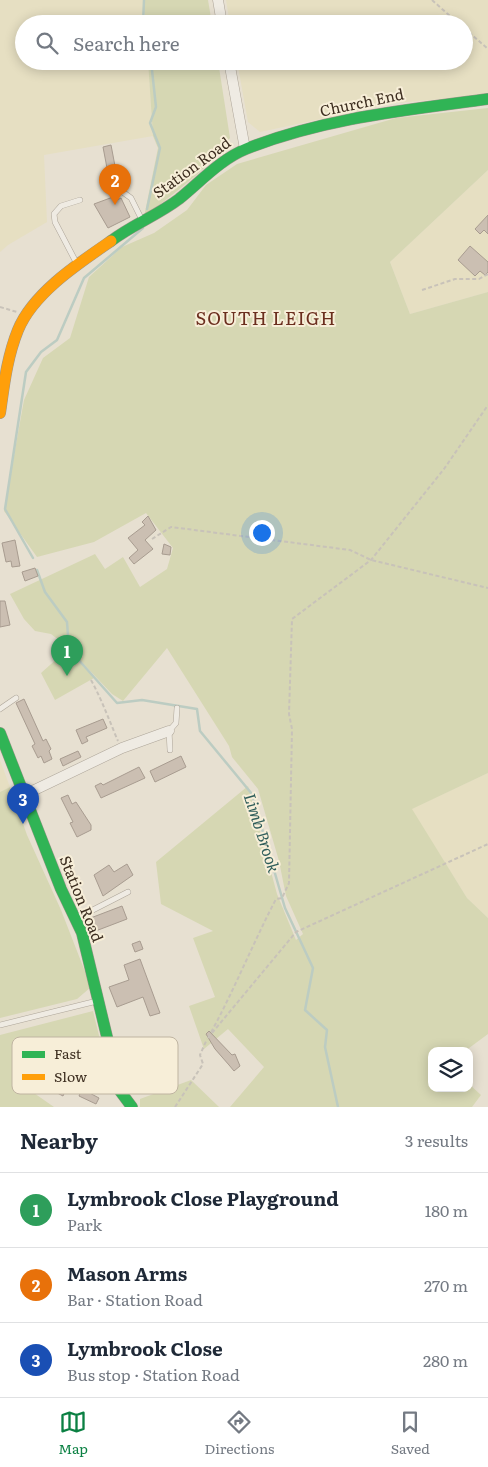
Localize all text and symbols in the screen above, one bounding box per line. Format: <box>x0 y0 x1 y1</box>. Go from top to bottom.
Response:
search box <box>15 15 473 70</box>
icon: search <box>33 29 61 57</box>
text: Search here <box>73 29 180 57</box>
street label: Church End <box>318 81 406 122</box>
street label: Station Road <box>147 131 235 203</box>
pin: 2 <box>99 164 131 205</box>
district label: SOUTH LEIGH <box>196 304 336 331</box>
your location <box>249 520 275 546</box>
pin: 1 <box>51 635 83 676</box>
pin: 3 <box>7 783 39 824</box>
water label: Limb Brook <box>239 790 287 876</box>
street label: Station Road <box>55 852 110 945</box>
legend <box>12 1037 178 1094</box>
text: Fast <box>54 1043 82 1063</box>
map controls <box>428 1047 473 1092</box>
button: layers <box>428 1047 473 1092</box>
text: Slow <box>54 1066 87 1086</box>
text: Nearby <box>20 1124 98 1155</box>
text: 3 results <box>405 1128 468 1152</box>
text: Lymbrook Close Playground <box>67 1184 339 1212</box>
text: 1 <box>33 1198 39 1222</box>
text: 180 m <box>425 1198 468 1222</box>
text: Park <box>67 1212 102 1236</box>
text: Mason Arms <box>67 1259 187 1287</box>
text: 2 <box>32 1273 40 1297</box>
text: 270 m <box>424 1273 468 1297</box>
text: Bar · Station Road <box>67 1287 203 1311</box>
text: Lymbrook Close <box>67 1334 223 1362</box>
text: 3 <box>32 1348 40 1372</box>
text: 280 m <box>423 1348 468 1372</box>
text: Bus stop · Station Road <box>67 1362 240 1386</box>
tab: Map <box>58 1408 88 1458</box>
tab: Directions <box>204 1408 274 1458</box>
tab: Saved <box>391 1408 430 1458</box>

